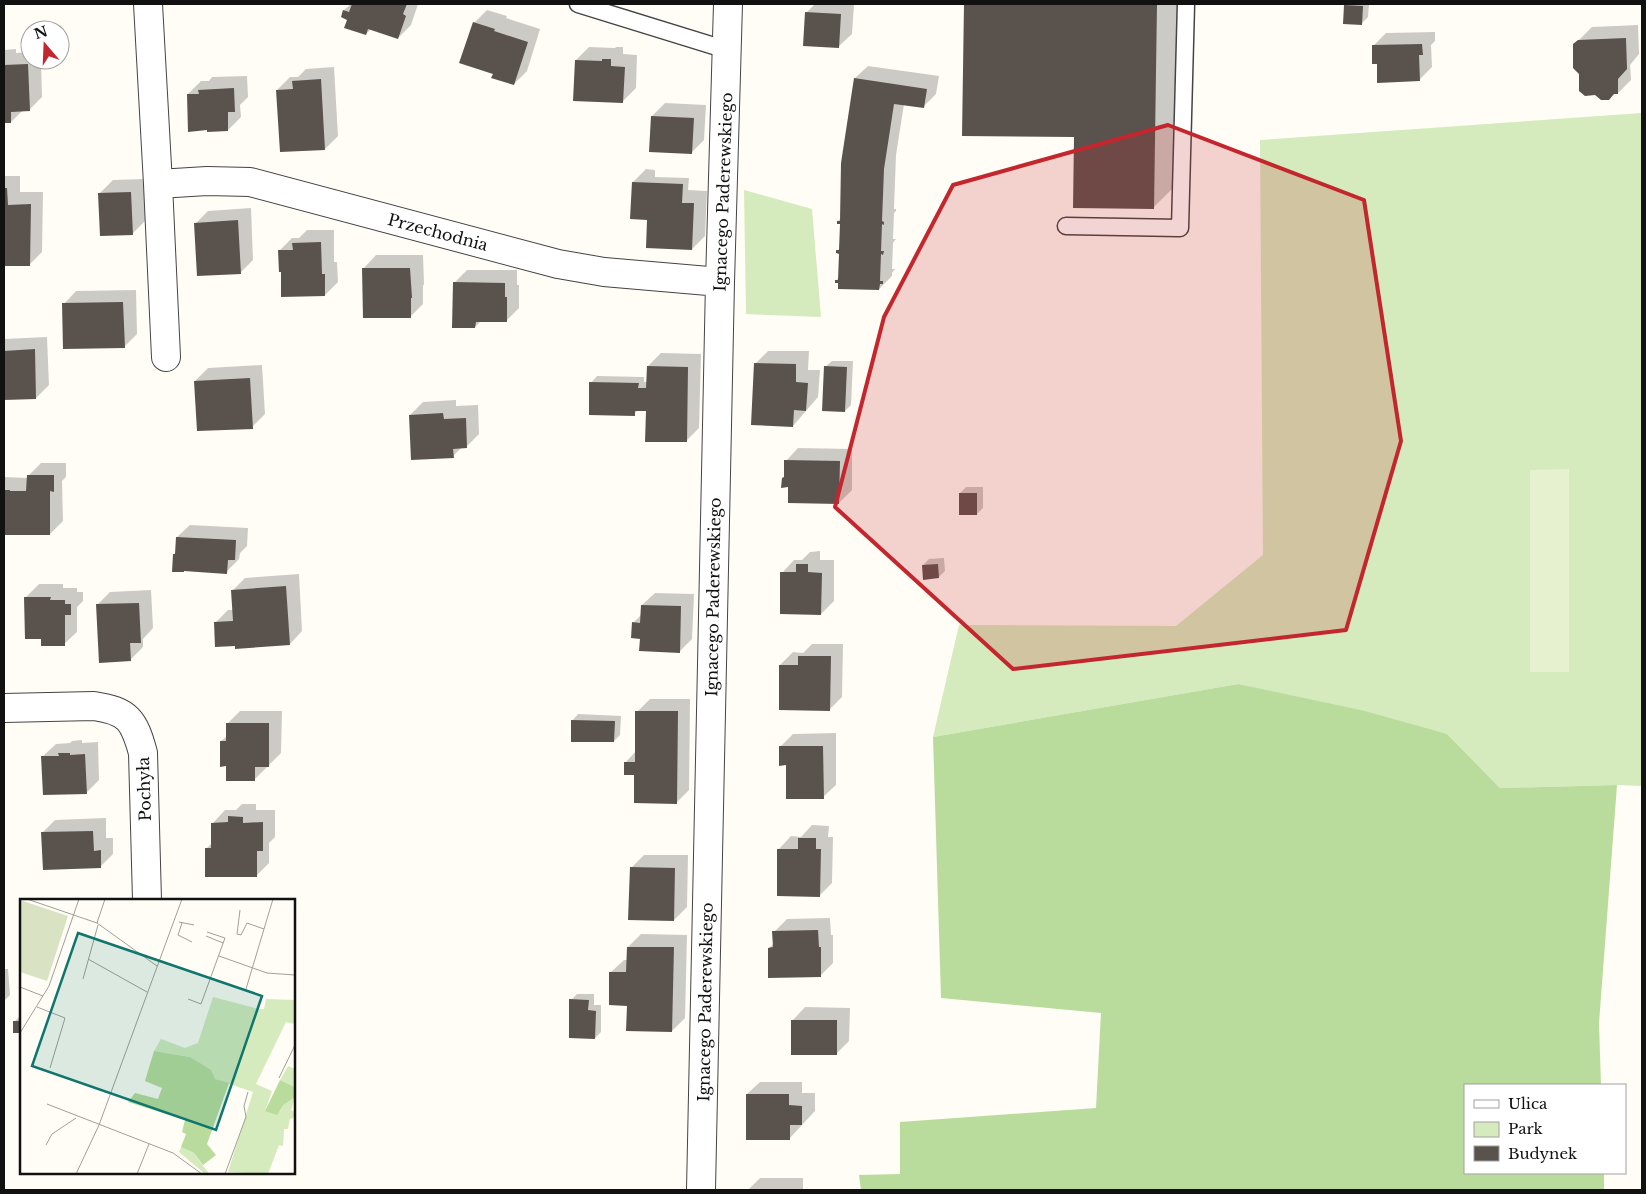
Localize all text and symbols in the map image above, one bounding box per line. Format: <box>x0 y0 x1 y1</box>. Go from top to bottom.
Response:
north arrow <box>20 20 70 70</box>
text: N <box>32 22 50 43</box>
street label: Ignacego Paderewskiego <box>710 92 736 292</box>
street label: Przechodnia <box>386 209 490 255</box>
street label: Ignacego Paderewskiego <box>701 497 725 697</box>
street label: Pochyła <box>133 756 155 822</box>
inset map <box>20 899 295 1174</box>
street label: Ignacego Paderewskiego <box>693 902 717 1102</box>
legend <box>1464 1084 1626 1174</box>
text: Ulica <box>1508 1094 1548 1113</box>
text: Park <box>1508 1119 1544 1138</box>
text: Budynek <box>1508 1144 1578 1163</box>

